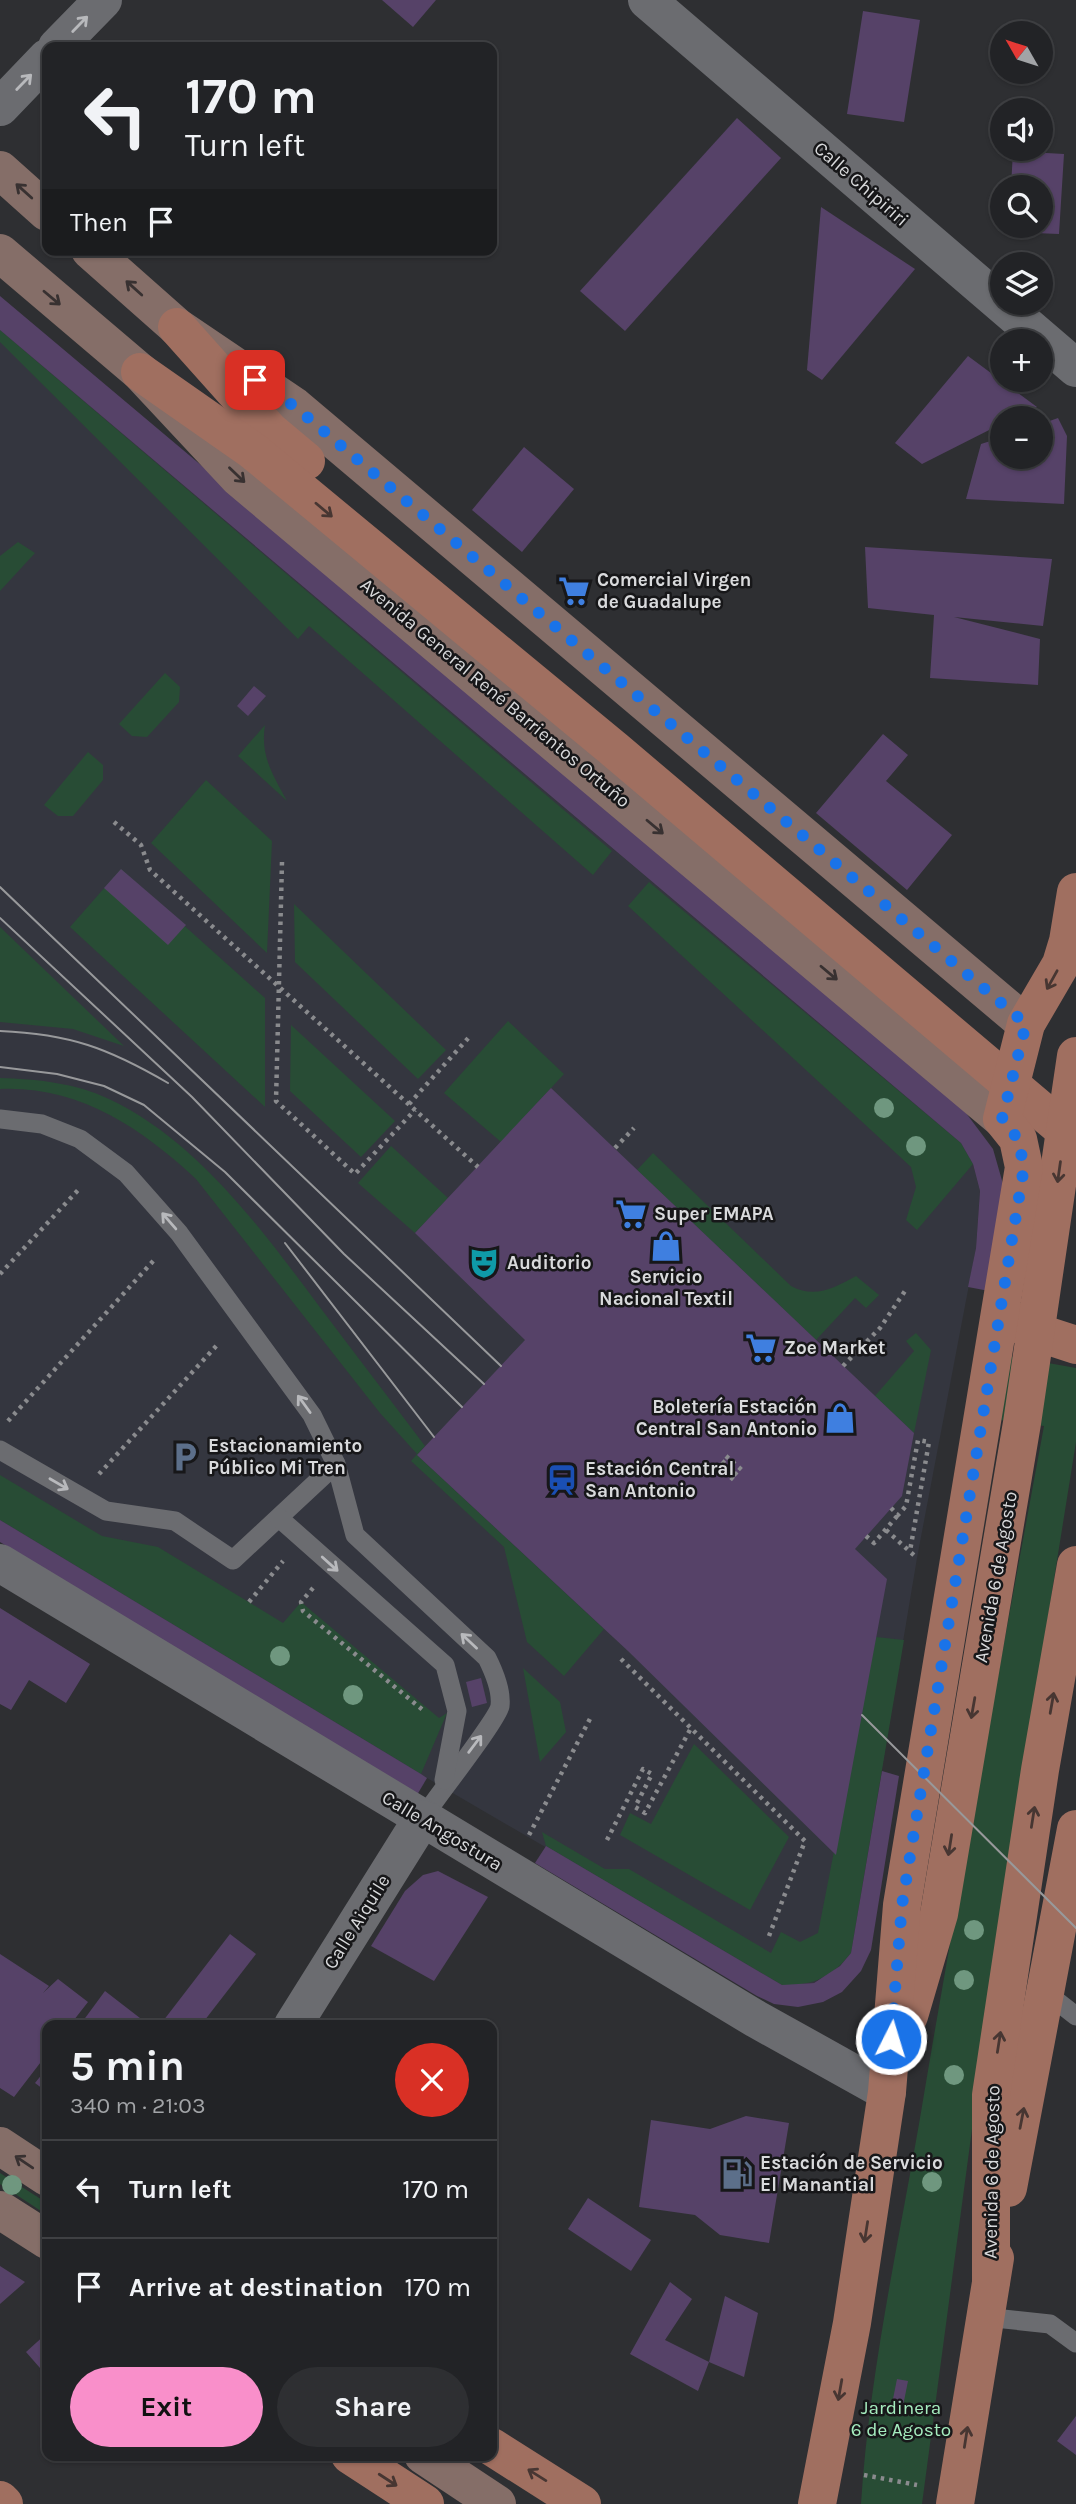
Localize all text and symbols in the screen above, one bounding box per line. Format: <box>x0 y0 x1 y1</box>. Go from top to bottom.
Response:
one-way arrow <box>72 15 89 32</box>
north arrow <box>990 21 1054 84</box>
map controls <box>990 21 1053 469</box>
text: 170 m <box>185 68 317 125</box>
icon: left <box>70 70 161 161</box>
one-way arrow <box>15 74 32 91</box>
button: sound <box>990 98 1053 161</box>
text: Turn left <box>185 127 305 164</box>
street label: Calle Chipiriri <box>809 137 913 231</box>
button: search <box>990 175 1053 238</box>
one-way arrow <box>15 183 33 199</box>
icon: arrive <box>142 203 180 241</box>
text: Then <box>70 207 128 238</box>
button: layers <box>990 252 1053 315</box>
one-way arrow <box>125 281 143 297</box>
one-way arrow <box>43 290 61 306</box>
button: + <box>990 329 1053 392</box>
pin <box>225 350 285 410</box>
icon: arrive <box>236 361 274 399</box>
button: − <box>990 406 1053 469</box>
one-way arrow <box>229 467 246 484</box>
one-way arrow <box>315 502 333 517</box>
place label: Comercial Virgen de Guadalupe <box>597 569 751 613</box>
street label: Avenida General René Barrientos Ortuño <box>356 574 634 812</box>
supermarket icon: Comercial Virgen de Guadalupe <box>557 574 591 608</box>
one-way arrow <box>645 819 663 835</box>
one-way arrow <box>820 965 838 981</box>
one-way arrow <box>1045 970 1059 990</box>
one-way arrow <box>1052 1160 1065 1183</box>
supermarket icon: Super EMAPA <box>614 1197 648 1231</box>
place label: Super EMAPA <box>654 1203 774 1225</box>
one-way arrow <box>161 1212 177 1230</box>
shop icon: Servicio Nacional Textil <box>649 1229 683 1263</box>
theatre icon: Auditorio <box>467 1246 501 1280</box>
place label: Auditorio <box>507 1252 591 1274</box>
place label: Servicio Nacional Textil <box>599 1266 733 1310</box>
supermarket icon: Zoe Market <box>744 1331 778 1365</box>
place label: Zoe Market <box>784 1337 886 1359</box>
one-way arrow <box>297 1395 311 1414</box>
place label: Boletería Estación Central San Antonio <box>636 1396 817 1440</box>
shop icon: Boletería Estación Central San Antonio <box>823 1401 857 1435</box>
place label: Estacionamiento Público Mi Tren <box>208 1435 362 1479</box>
parking icon: Estacionamiento Público Mi Tren <box>168 1440 202 1474</box>
place label: Estación Central San Antonio <box>585 1458 734 1502</box>
station icon: Estación Central San Antonio <box>545 1463 579 1497</box>
one-way arrow <box>48 1478 69 1491</box>
street label: Avenida 6 de Agosto <box>970 1490 1022 1664</box>
one-way arrow <box>321 1556 339 1572</box>
one-way arrow <box>461 1633 478 1650</box>
one-way arrow <box>1046 1692 1059 1715</box>
one-way arrow <box>966 1696 980 1718</box>
one-way arrow <box>467 1735 482 1754</box>
street label: Calle Angostura <box>378 1786 506 1876</box>
one-way arrow <box>1027 1806 1040 1829</box>
one-way arrow <box>943 1833 956 1856</box>
street label: Calle Aiquile <box>319 1871 395 1973</box>
position arrow <box>854 2002 928 2076</box>
one-way arrow <box>993 2031 1006 2054</box>
text: 5 min <box>70 2041 185 2091</box>
button: close <box>395 2043 469 2117</box>
street label: Avenida 6 de Agosto <box>979 2085 1005 2259</box>
text: 340 m · 21:03 <box>70 2092 206 2119</box>
one-way arrow <box>1015 2107 1029 2130</box>
place label: Estación de Servicio El Manantial <box>760 2152 943 2196</box>
one-way arrow <box>14 2154 34 2168</box>
fuel station icon: Estación de Servicio El Manantial <box>720 2157 754 2191</box>
icon: left <box>70 2170 108 2208</box>
text: Turn left <box>129 2174 231 2205</box>
text: 170 m <box>402 2174 469 2205</box>
one-way arrow <box>859 2220 872 2243</box>
icon: arrive <box>70 2268 108 2306</box>
text: Arrive at destination <box>129 2272 383 2303</box>
text: 170 m <box>404 2272 471 2303</box>
button: Exit <box>70 2367 263 2447</box>
button: Share <box>277 2367 469 2447</box>
one-way arrow <box>833 2378 846 2401</box>
park label: Jardinera 6 de Agosto <box>851 2397 951 2441</box>
one-way arrow <box>960 2426 973 2449</box>
one-way arrow <box>528 2468 547 2483</box>
one-way arrow <box>377 2473 397 2487</box>

